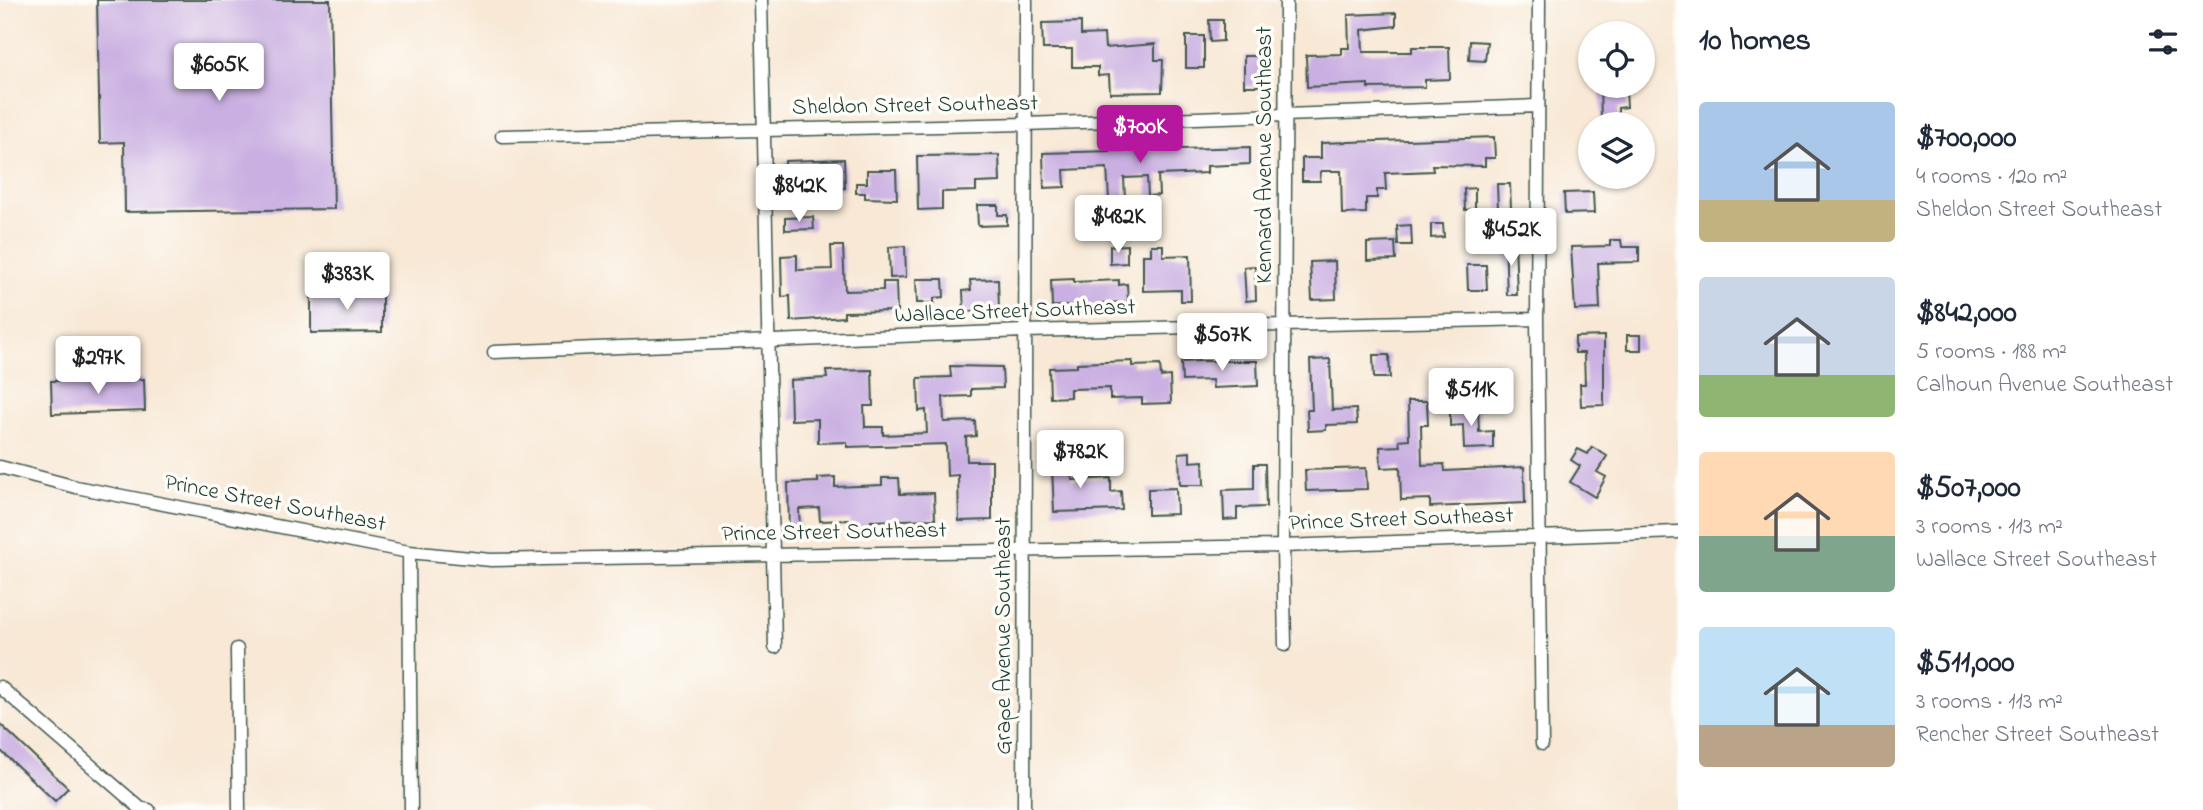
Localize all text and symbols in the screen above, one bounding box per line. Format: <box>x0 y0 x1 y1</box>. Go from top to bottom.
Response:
text: 10 homes <box>1699 20 1811 64</box>
map controls <box>1578 21 1655 189</box>
button: locate <box>1578 21 1655 98</box>
icon: filters <box>2144 23 2182 61</box>
street label: Kennard Avenue Southeast <box>1249 26 1282 284</box>
pin: $605K <box>170 43 268 103</box>
text: $605K <box>190 49 248 82</box>
street label: Sheldon Street Southeast <box>792 87 1039 125</box>
pin: $700K <box>1091 106 1189 165</box>
text: $700K <box>1113 111 1167 144</box>
button: layers <box>1578 112 1655 189</box>
text: $700,000 <box>1916 117 2016 161</box>
icon: home <box>1755 130 1839 214</box>
text: 4 rooms · 120 m² <box>1916 161 2067 194</box>
pin: $842K <box>750 164 848 224</box>
text: $842K <box>772 170 826 203</box>
text: Sheldon Street Southeast <box>1916 194 2162 227</box>
pin: $482K <box>1069 196 1167 255</box>
text: $482K <box>1091 201 1145 234</box>
pin: $452K <box>1462 208 1560 268</box>
text: $452K <box>1481 214 1541 247</box>
pin: $383K <box>298 252 396 312</box>
text: $383K <box>321 258 373 291</box>
street label: Wallace Street Southeast <box>894 291 1136 333</box>
text: $842,000 <box>1916 292 2017 336</box>
icon: home <box>1755 305 1839 389</box>
pin: $507K <box>1173 314 1271 373</box>
text: $507K <box>1193 319 1251 352</box>
pin: $297K <box>49 336 147 396</box>
text: 5 rooms · 188 m² <box>1916 336 2067 369</box>
text: $297K <box>72 342 124 375</box>
pin: $511K <box>1422 368 1520 428</box>
text: Calhoun Avenue Southeast <box>1916 369 2173 402</box>
text: $511K <box>1445 374 1497 407</box>
pin: $782K <box>1031 430 1129 490</box>
text: $782K <box>1053 436 1107 469</box>
street label: Prince Street Southeast <box>161 466 389 542</box>
text: $507,000 <box>1916 467 2021 511</box>
icon: home <box>1755 480 1839 564</box>
street label: Prince Street Southeast <box>1288 500 1514 540</box>
text: 3 rooms · 113 m² <box>1916 511 2063 544</box>
street label: Prince Street Southeast <box>721 515 947 551</box>
street label: Grape Avenue Southeast <box>988 517 1021 755</box>
text: Wallace Street Southeast <box>1916 544 2157 577</box>
text: $511,000 <box>1916 642 2014 686</box>
icon: home <box>1755 655 1839 739</box>
text: 3 rooms · 113 m² <box>1916 686 2063 719</box>
text: Rencher Street Southeast <box>1916 719 2159 752</box>

